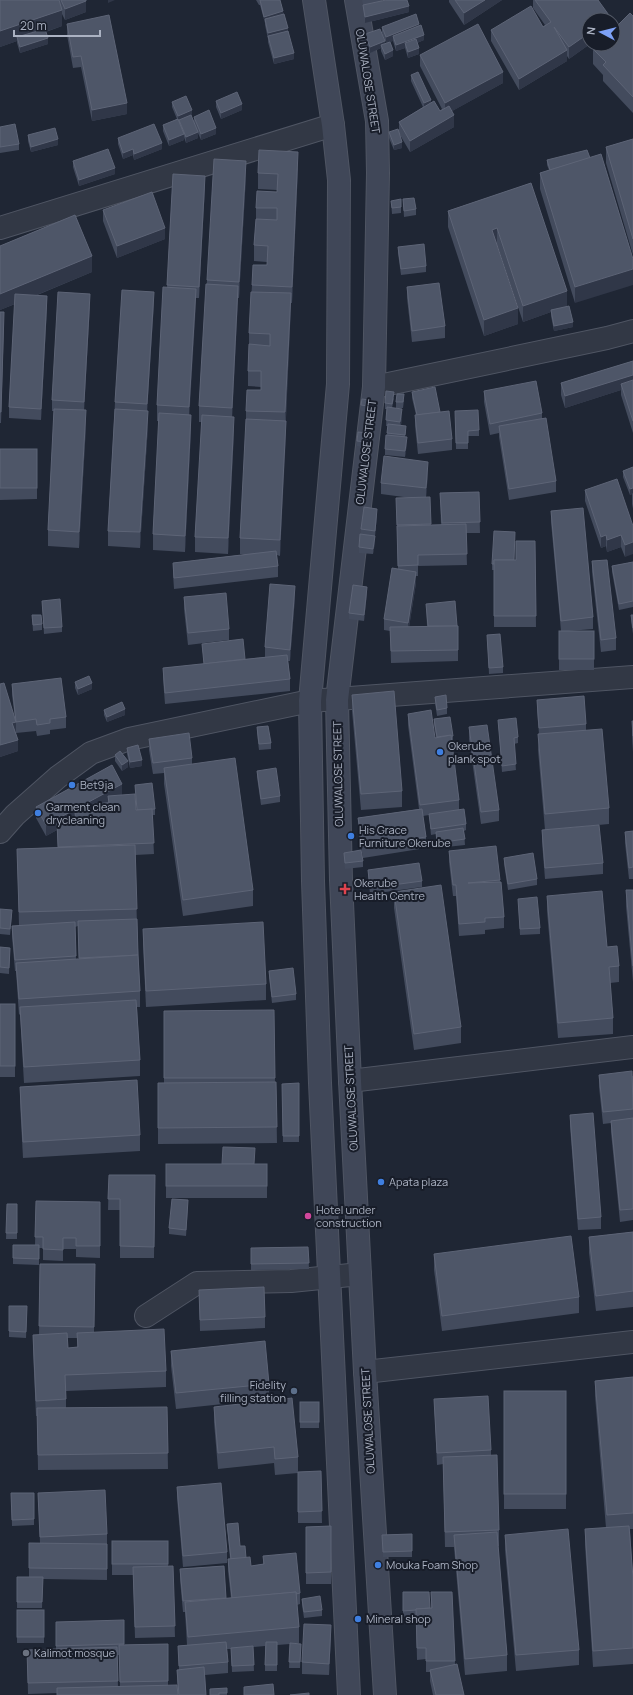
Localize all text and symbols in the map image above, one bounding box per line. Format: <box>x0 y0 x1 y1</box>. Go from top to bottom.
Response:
scale bar <box>14 12 100 38</box>
north arrow <box>581 12 621 52</box>
text: 20 m <box>20 17 47 34</box>
text: N <box>583 26 599 36</box>
street label: OLUWALOSE STREET <box>353 28 384 135</box>
street label: OLUWALOSE STREET <box>352 398 379 505</box>
street label: OLUWALOSE STREET <box>329 721 346 827</box>
place label: Okerube plank spot <box>448 738 501 766</box>
marker: Okerube plank spot <box>435 747 445 757</box>
place label: Bet9ja <box>80 777 113 792</box>
marker: Bet9ja <box>67 780 77 790</box>
place label: Garment clean drycleaning <box>46 799 120 827</box>
marker: Garment clean drycleaning <box>33 808 43 818</box>
place label: His Grace Furniture Okerube <box>359 822 451 850</box>
marker: His Grace Furniture Okerube <box>346 831 356 841</box>
place label: Okerube Health Centre <box>354 875 426 903</box>
marker: Okerube Health Centre <box>339 883 351 895</box>
street label: OLUWALOSE STREET <box>340 1044 361 1151</box>
place label: Apata plaza <box>389 1174 448 1189</box>
marker: Apata plaza <box>376 1177 386 1187</box>
place label: Hotel under construction <box>316 1202 382 1230</box>
marker: Hotel under construction <box>303 1211 313 1221</box>
street label: OLUWALOSE STREET <box>357 1367 378 1474</box>
place label: Fidelity filling station <box>220 1377 286 1405</box>
marker: Fidelity filling station <box>289 1386 299 1396</box>
place label: Mouka Foam Shop <box>386 1557 478 1572</box>
marker: Mouka Foam Shop <box>373 1560 383 1570</box>
place label: Mineral shop <box>366 1611 431 1626</box>
marker: Mineral shop <box>353 1614 363 1624</box>
place label: Kalimot mosque <box>34 1645 116 1660</box>
marker: Kalimot mosque <box>21 1648 31 1658</box>

